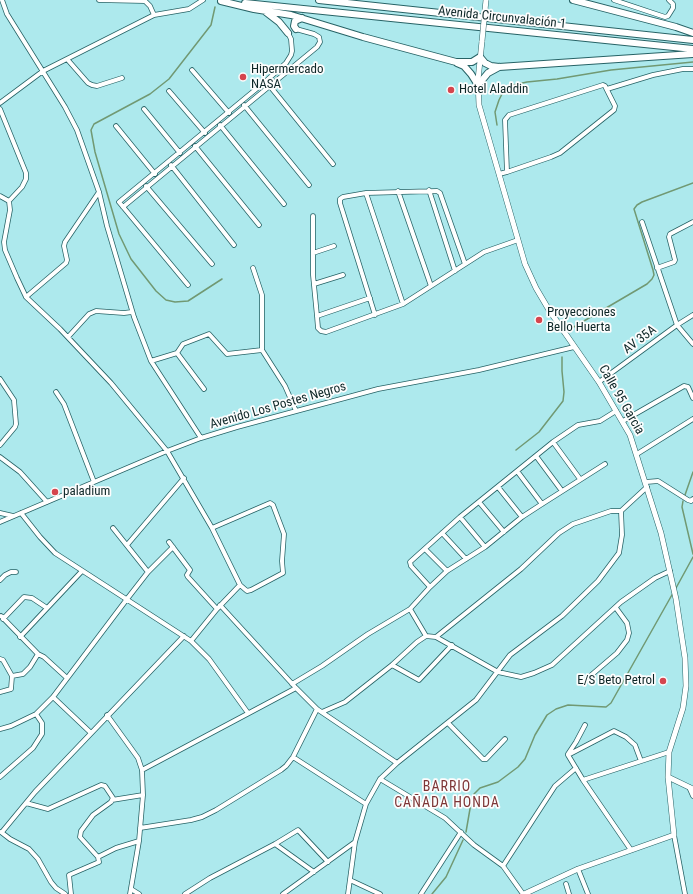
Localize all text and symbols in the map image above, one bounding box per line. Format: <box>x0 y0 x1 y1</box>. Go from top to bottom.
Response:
street label: Avenida Circunvalación 1 <box>437 4 567 32</box>
place label: Hipermercado NASA <box>251 62 323 93</box>
marker: Hipermercado NASA <box>238 72 248 82</box>
place label: Hotel Aladdin <box>459 82 528 98</box>
marker: Hotel Aladdin <box>446 85 456 95</box>
place label: Proyecciones Bello Huerta <box>547 305 616 336</box>
marker: Proyecciones Bello Huerta <box>534 315 544 325</box>
street label: AV 35A <box>620 322 660 358</box>
street label: Calle 95 Garcia <box>595 363 647 437</box>
street label: Avenido Los Postes Negros <box>208 379 348 433</box>
place label: paladium <box>63 484 110 500</box>
marker: paladium <box>50 487 60 497</box>
place label: E/S Beto Petrol <box>577 673 655 689</box>
marker: E/S Beto Petrol <box>658 676 668 686</box>
district label: BARRIO CAÑADA HONDA <box>394 779 500 812</box>

